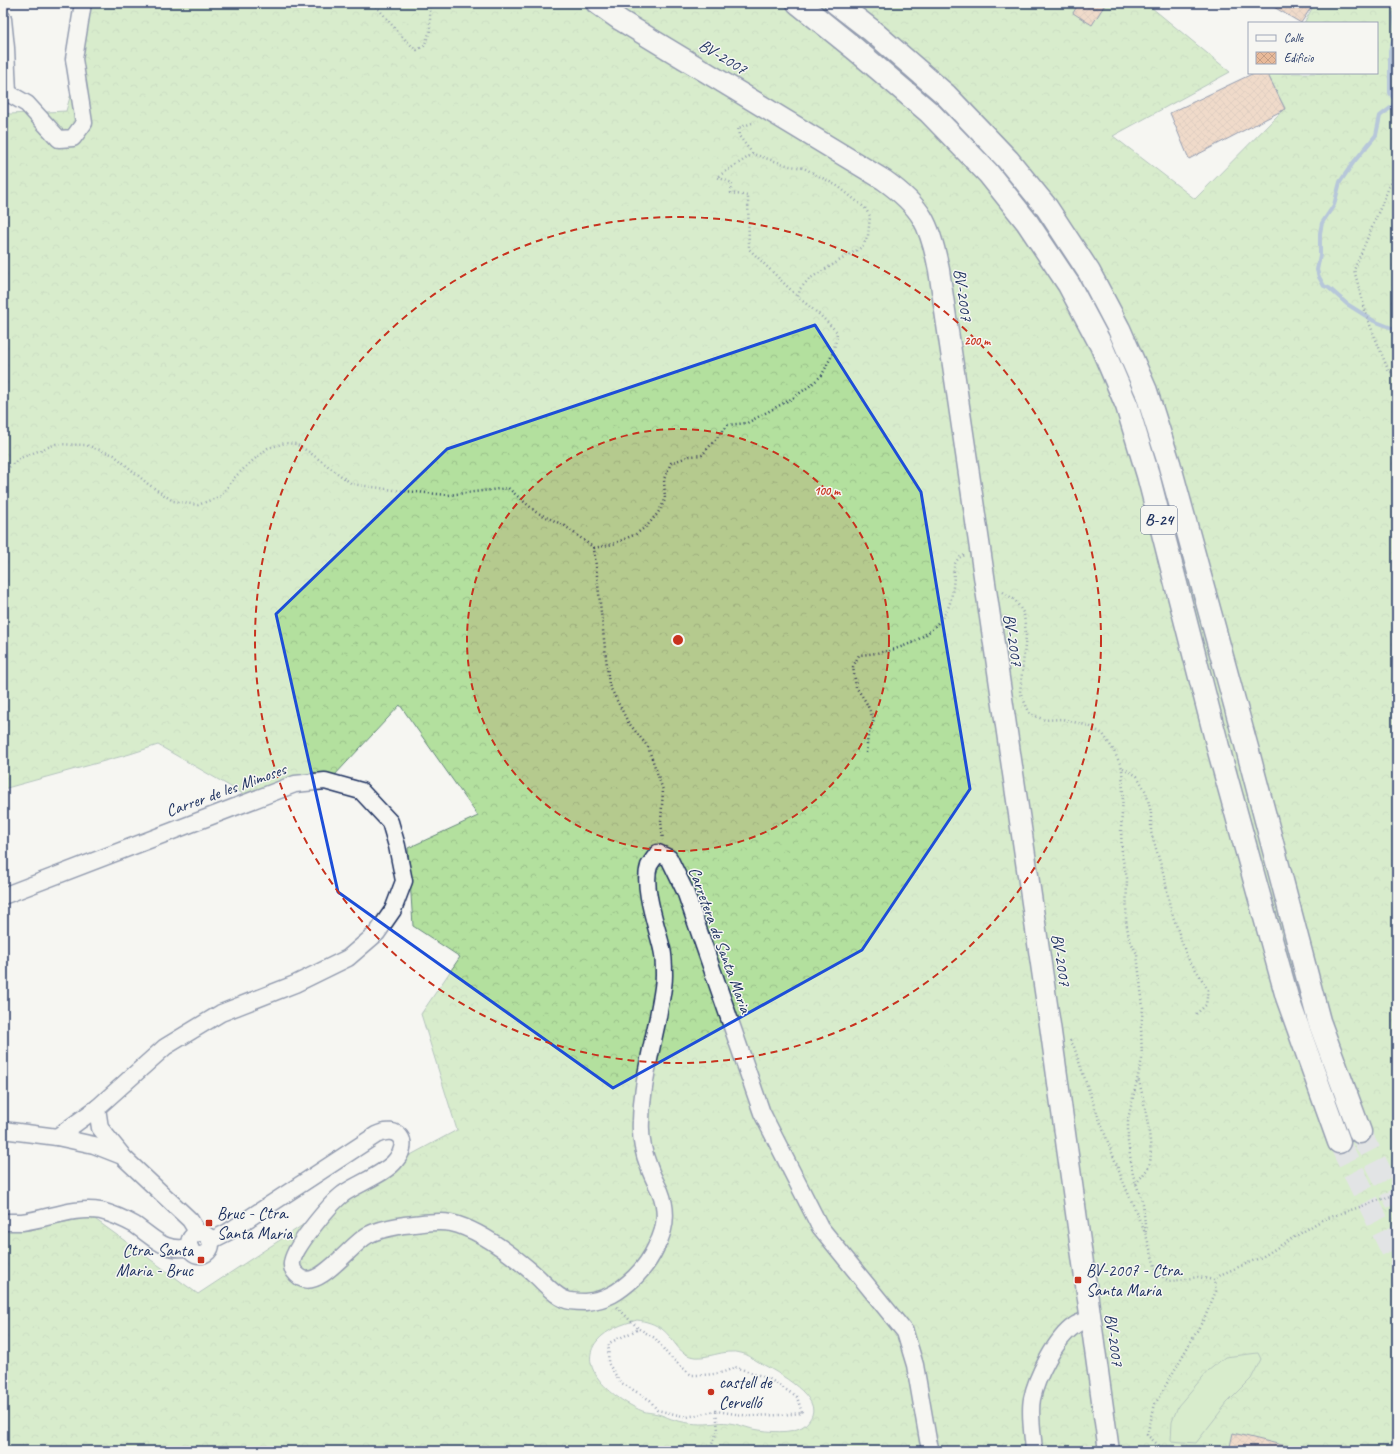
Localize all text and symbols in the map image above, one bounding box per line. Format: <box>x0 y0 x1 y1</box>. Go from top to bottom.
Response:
legend <box>1248 22 1378 74</box>
text: Calle <box>1284 30 1304 46</box>
street label: BV-2007 <box>695 34 752 80</box>
text: Edificio <box>1284 50 1314 66</box>
street label: BV-2007 <box>949 268 977 324</box>
text: 200 m <box>964 333 991 349</box>
text: 100 m <box>814 483 841 499</box>
road number: B-24 <box>1141 506 1177 534</box>
street label: BV-2007 <box>999 612 1028 669</box>
centre of rings <box>671 633 685 647</box>
street label: Carrer de les Mimoses <box>163 758 291 821</box>
street label: Carretera de Santa Maria <box>684 864 757 1017</box>
street label: BV-2007 <box>1047 932 1076 989</box>
place label: Bruc - Ctra. Santa Maria <box>217 1203 293 1244</box>
marker: Bruc - Ctra. Santa Maria <box>204 1218 214 1228</box>
place label: Ctra. Santa Maria - Bruc <box>116 1240 194 1281</box>
marker: Ctra. Santa Maria - Bruc <box>196 1255 206 1265</box>
place label: BV-2007 - Ctra. Santa Maria <box>1086 1260 1184 1301</box>
marker: BV-2007 - Ctra. Santa Maria <box>1073 1275 1083 1285</box>
street label: BV-2007 <box>1100 1313 1128 1369</box>
place label: castell de Cervelló <box>719 1372 773 1413</box>
marker: castell de Cervelló <box>706 1387 716 1397</box>

